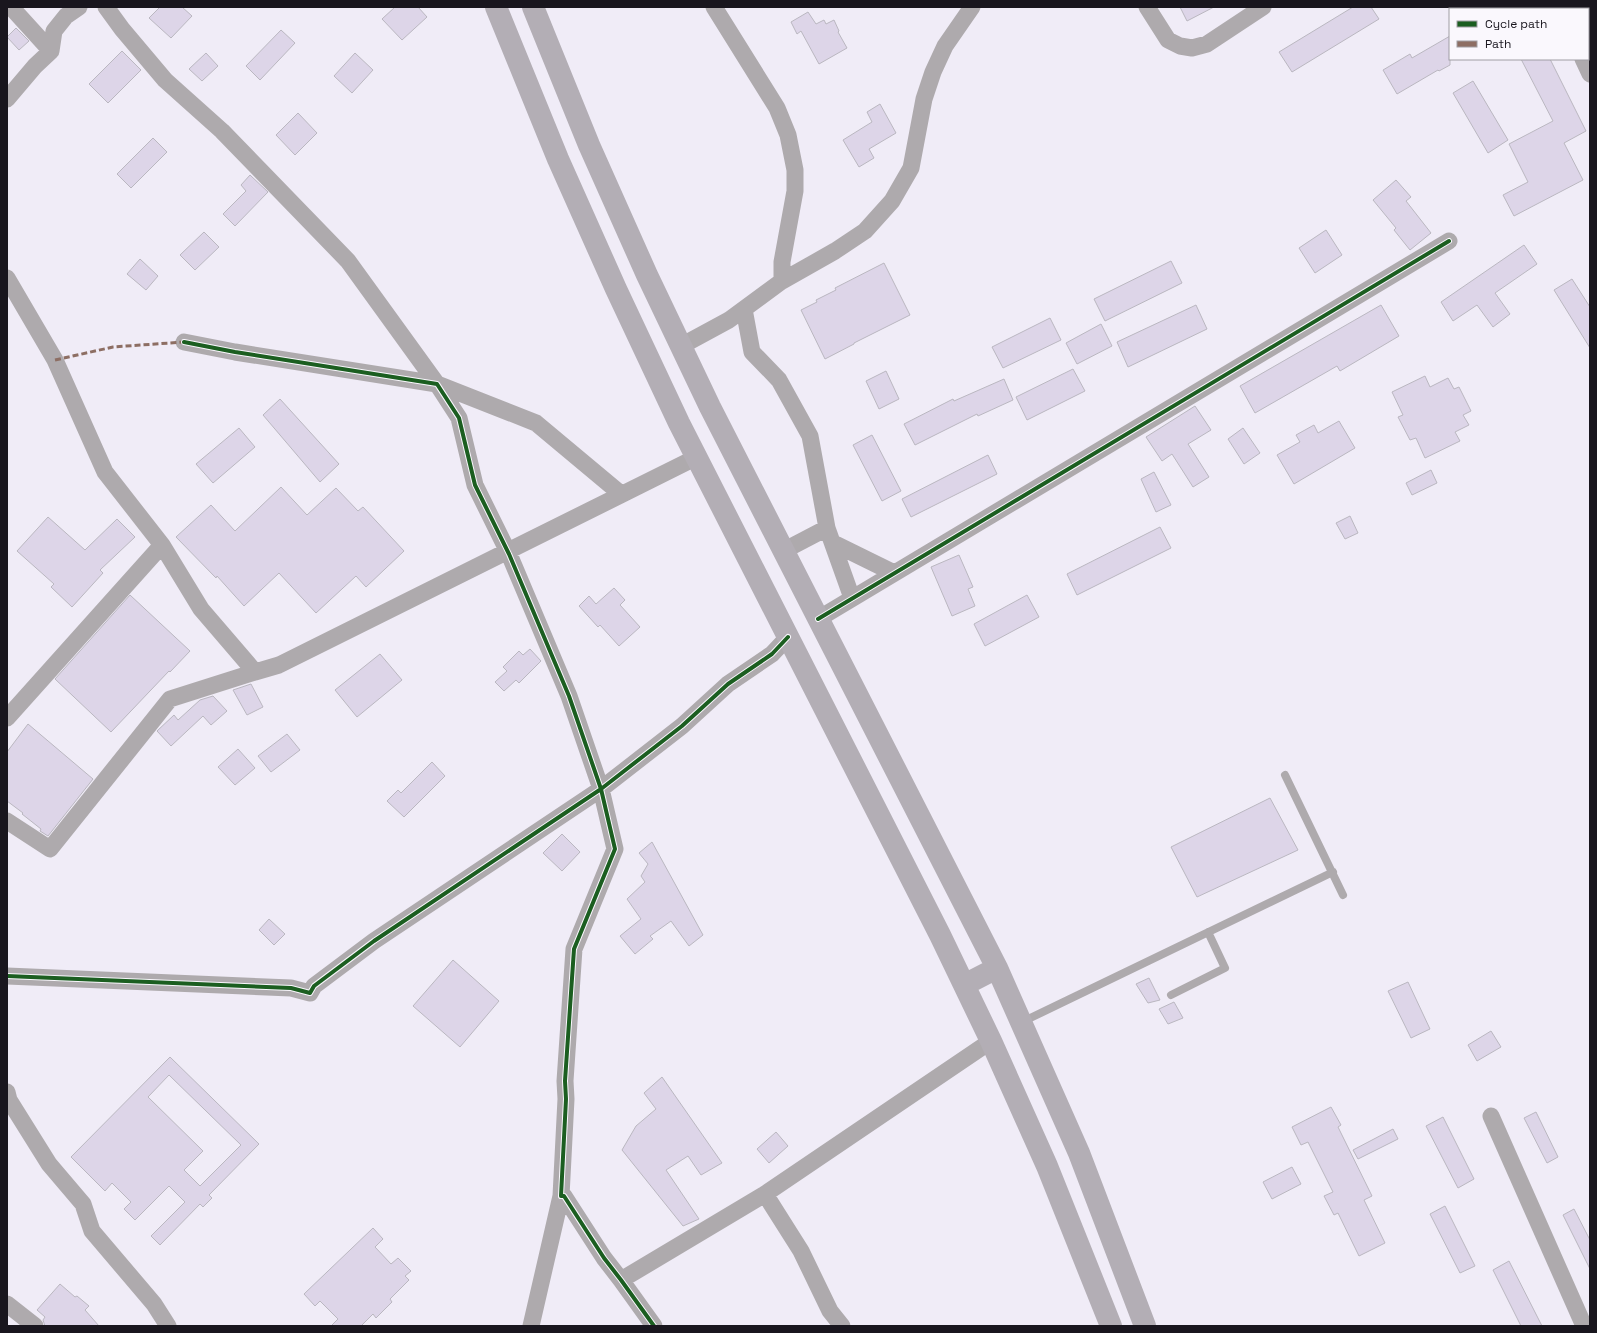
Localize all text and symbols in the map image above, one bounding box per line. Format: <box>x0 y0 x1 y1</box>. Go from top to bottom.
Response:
legend <box>1449 8 1589 60</box>
text: Cycle path <box>1485 16 1547 32</box>
text: Path <box>1485 36 1511 52</box>

